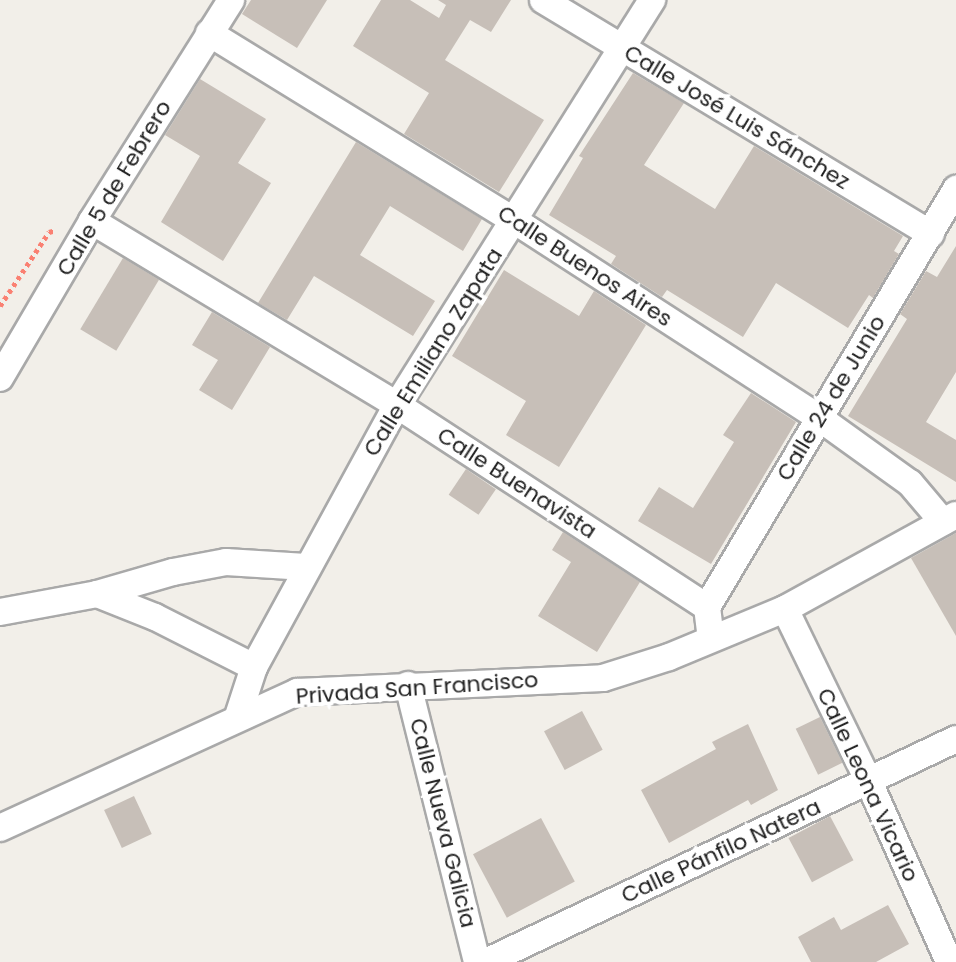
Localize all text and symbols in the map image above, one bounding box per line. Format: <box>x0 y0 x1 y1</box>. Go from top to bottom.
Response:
street label: Calle José Luis Sánchez <box>620 39 854 195</box>
street label: Calle 5 de Febrero <box>51 95 177 281</box>
street label: Calle Buenos Aires <box>493 200 677 332</box>
street label: Calle Emiliano Zapata <box>358 243 508 461</box>
street label: Calle 24 de Junio <box>771 311 891 485</box>
street label: Calle Buenavista <box>432 422 602 544</box>
street label: Privada San Francisco <box>295 666 539 710</box>
street label: Calle Leona Vicario <box>812 684 924 886</box>
street label: Calle Nueva Galicia <box>404 716 482 930</box>
street label: Calle Pánfilo Natera <box>617 793 825 909</box>

